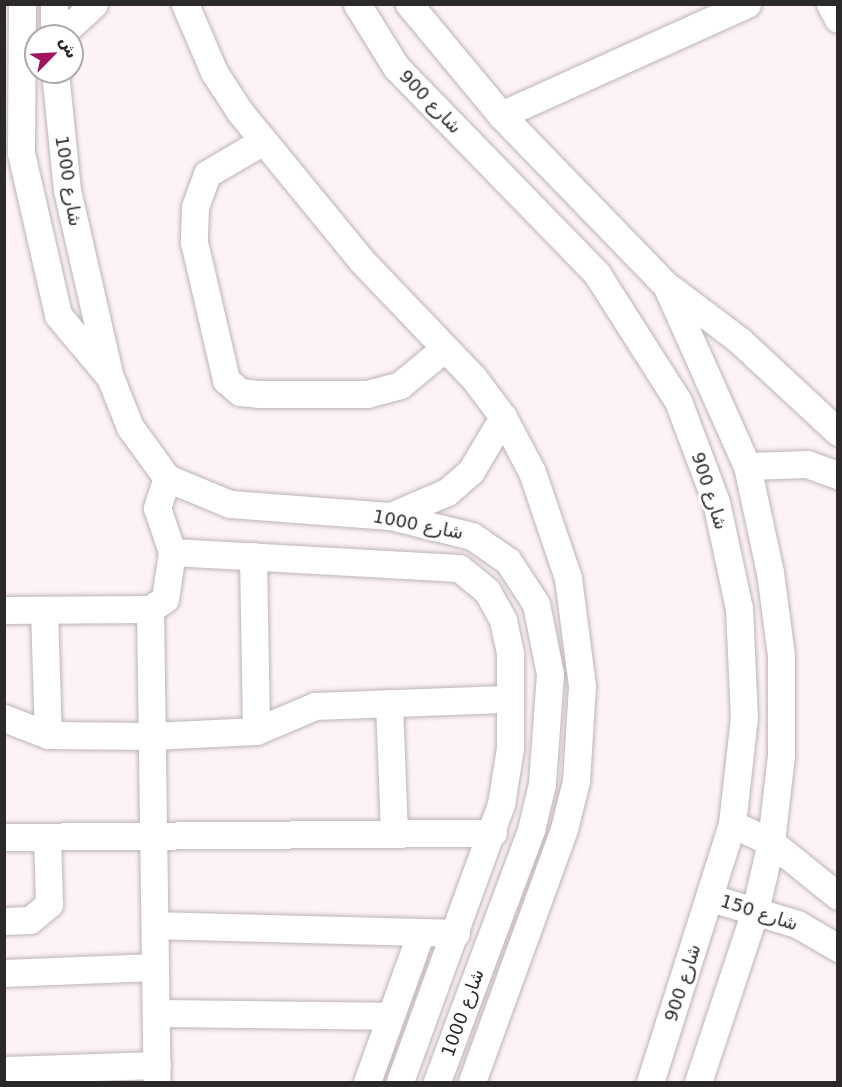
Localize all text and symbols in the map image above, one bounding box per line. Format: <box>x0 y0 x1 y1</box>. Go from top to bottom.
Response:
north arrow <box>24 24 84 84</box>
text: ش <box>56 33 82 61</box>
street label: شارع 900 <box>394 66 466 138</box>
street label: شارع 1000 <box>50 134 86 228</box>
street label: شارع 900 <box>686 450 732 532</box>
street label: شارع 1000 <box>371 506 465 544</box>
street label: شارع 150 <box>718 890 800 936</box>
street label: شارع 900 <box>660 942 706 1024</box>
street label: شارع 1000 <box>437 966 489 1060</box>

